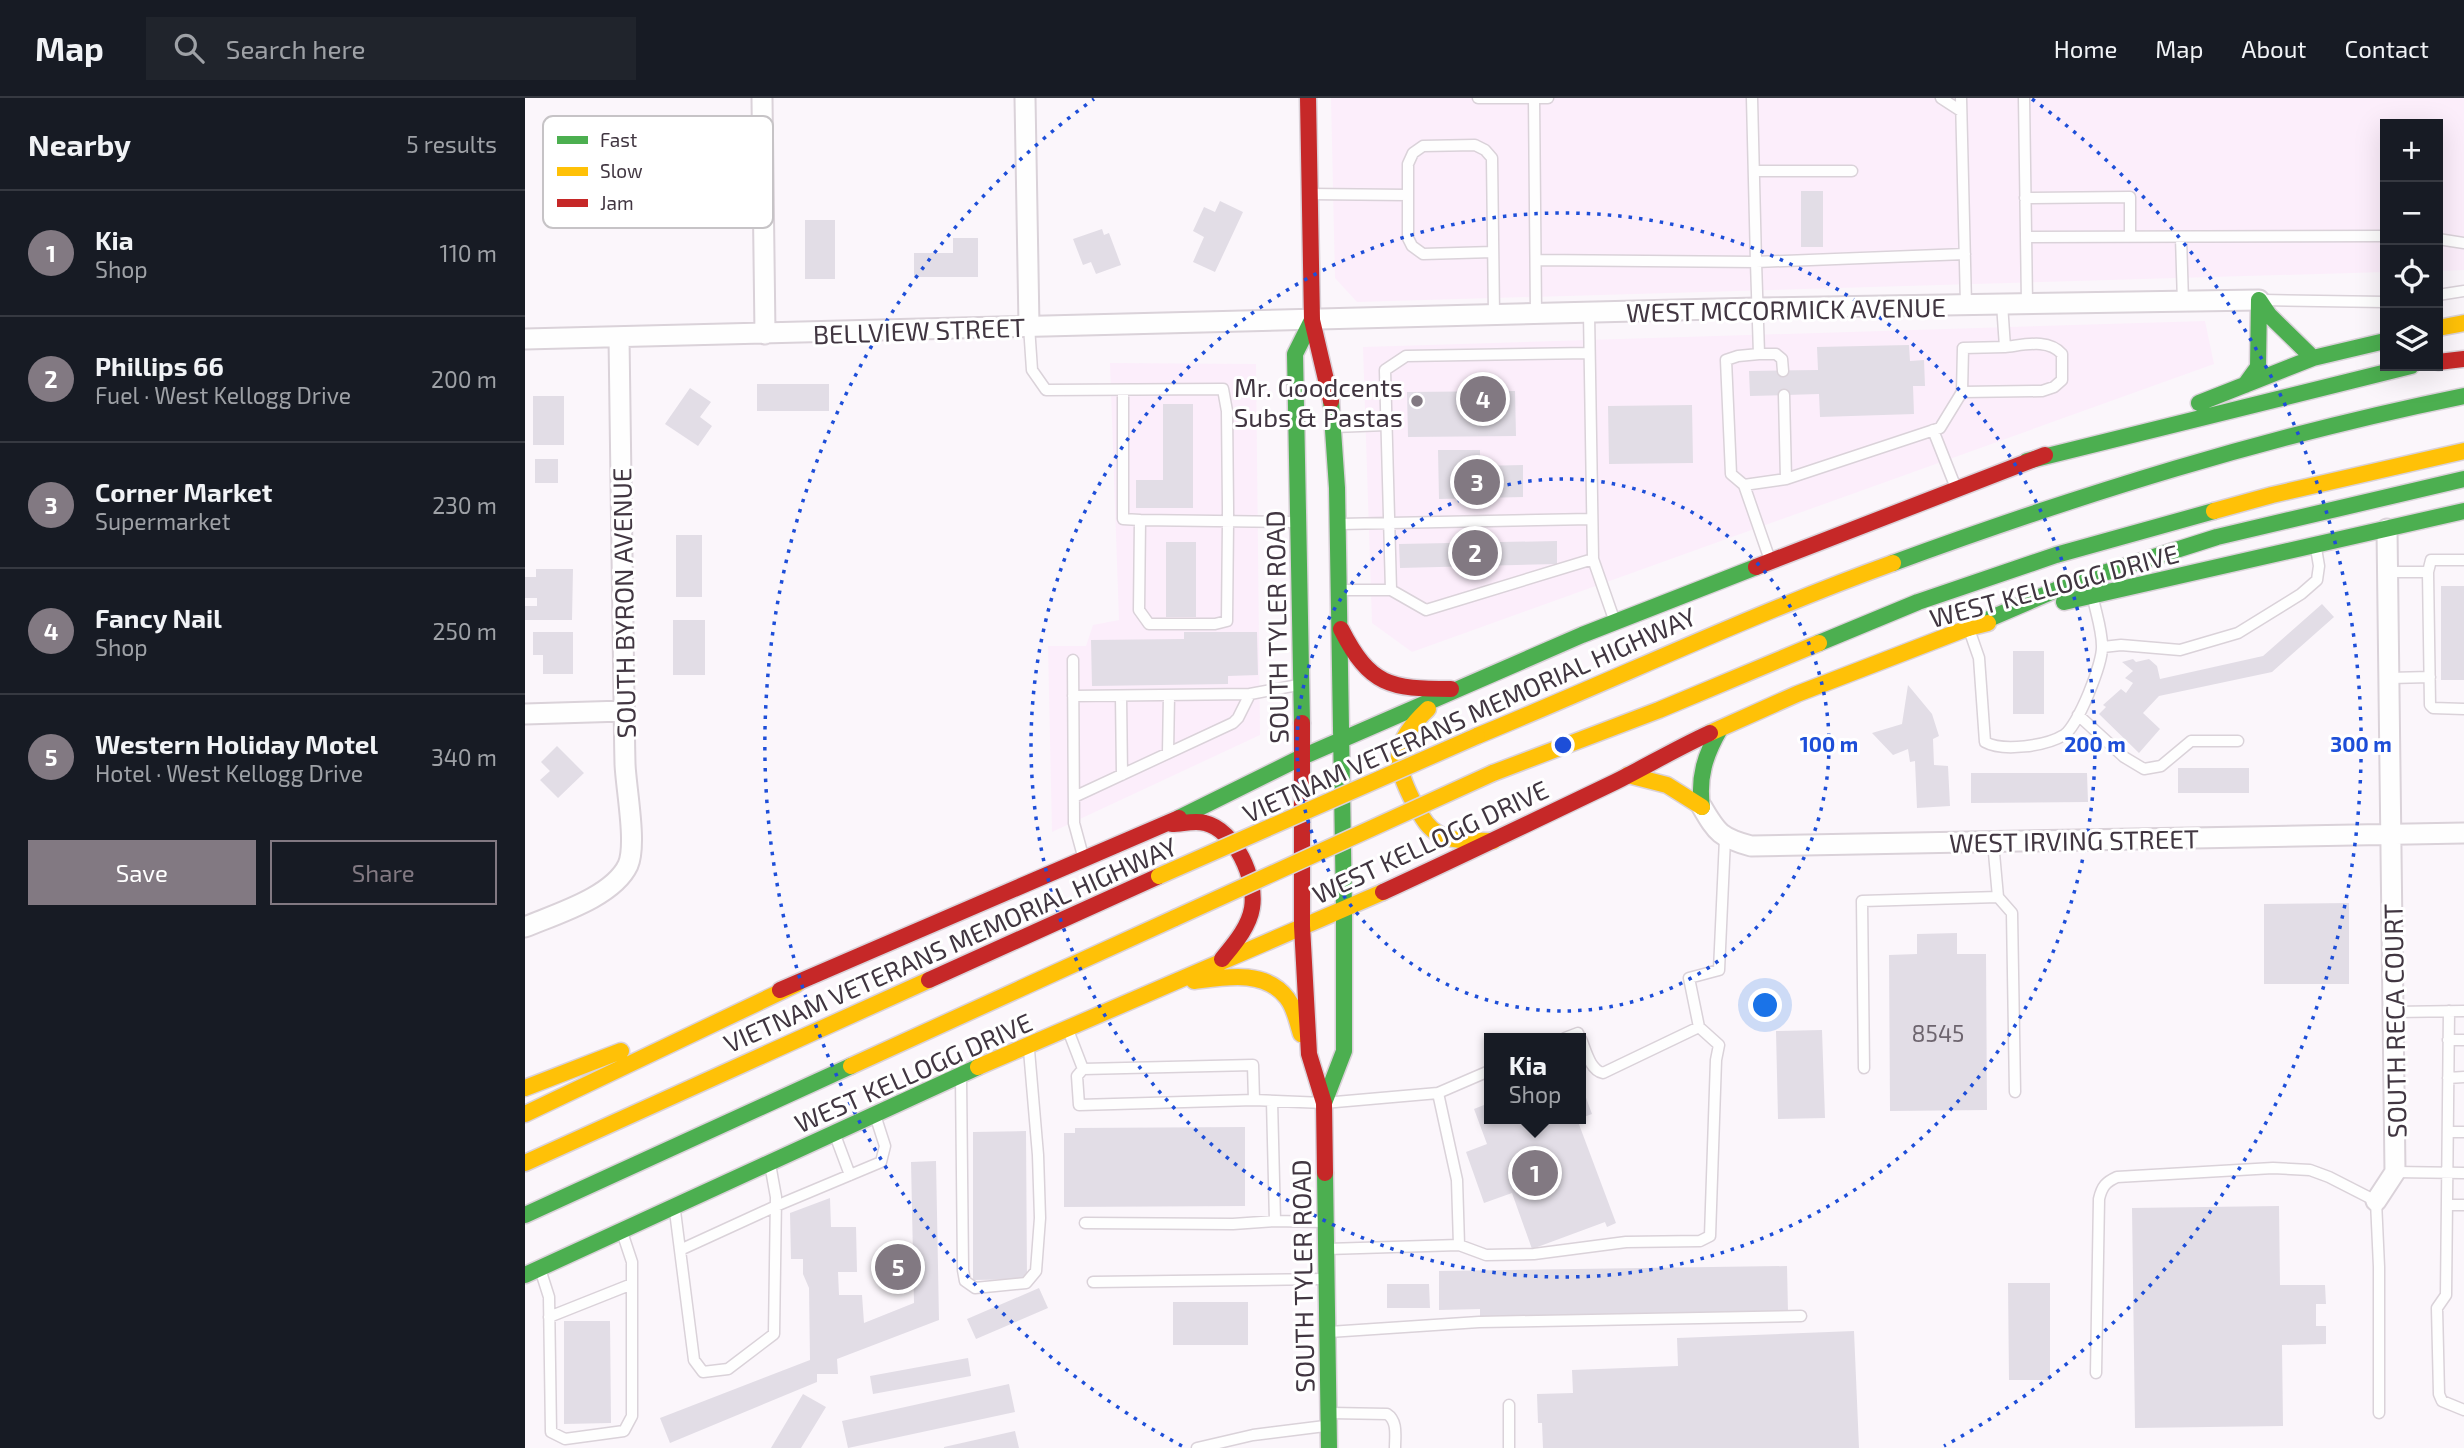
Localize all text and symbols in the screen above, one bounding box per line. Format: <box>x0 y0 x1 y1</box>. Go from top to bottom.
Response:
search box <box>146 17 636 80</box>
text: Map <box>35 28 104 68</box>
icon: search <box>170 29 208 67</box>
text: Search here <box>226 33 365 64</box>
text: Home <box>2054 34 2117 63</box>
text: Map <box>2155 34 2203 63</box>
text: About <box>2241 34 2307 63</box>
text: Contact <box>2345 34 2429 63</box>
legend <box>543 116 773 228</box>
map controls <box>2380 119 2443 371</box>
button: + <box>2380 119 2443 182</box>
text: Nearby <box>28 126 131 162</box>
text: Fast <box>600 128 637 151</box>
text: 5 results <box>406 130 497 158</box>
text: Slow <box>600 159 643 182</box>
button: − <box>2380 182 2443 245</box>
text: Jam <box>600 191 634 214</box>
text: Kia <box>95 224 133 255</box>
text: 1 <box>46 239 56 267</box>
text: 110 m <box>440 239 497 267</box>
button: locate <box>2380 245 2443 308</box>
text: Shop <box>95 255 148 283</box>
street label: WEST MCCORMICK AVENUE <box>1626 291 1946 327</box>
button: layers <box>2380 308 2443 371</box>
street label: BELLVIEW STREET <box>812 311 1026 349</box>
text: Phillips 66 <box>95 350 224 381</box>
text: 2 <box>44 365 58 393</box>
text: 200 m <box>431 365 497 393</box>
place label: Mr. Goodcents Subs & Pastas <box>1234 371 1403 432</box>
pin: 4 <box>1460 373 1506 425</box>
text: Fuel · West Kellogg Drive <box>95 381 351 409</box>
marker: Mr. Goodcents Subs & Pastas <box>1409 393 1425 409</box>
pin: 3 <box>1454 456 1500 508</box>
street label: SOUTH BYRON AVENUE <box>605 467 641 739</box>
text: Corner Market <box>95 476 272 507</box>
text: 3 <box>44 491 58 519</box>
text: 230 m <box>432 491 497 519</box>
text: Supermarket <box>95 507 230 535</box>
street label: SOUTH TYLER ROAD <box>1258 510 1294 744</box>
pin: 2 <box>1452 527 1498 579</box>
street label: WEST KELLOGG DRIVE <box>1926 537 2182 633</box>
street label: VIETNAM VETERANS MEMORIAL HIGHWAY <box>1238 600 1700 828</box>
text: Fancy Nail <box>95 602 222 633</box>
text: 4 <box>44 617 58 645</box>
text: 250 m <box>433 617 497 645</box>
text: Shop <box>95 633 148 661</box>
text: Western Holiday Motel <box>95 728 378 759</box>
text: 100 m <box>1800 731 1858 756</box>
text: 200 m <box>2064 731 2126 756</box>
text: 300 m <box>2330 731 2392 756</box>
centre of rings <box>1551 733 1575 757</box>
text: 5 <box>45 743 57 771</box>
text: 340 m <box>431 743 497 771</box>
text: Hotel · West Kellogg Drive <box>95 759 363 787</box>
street label: WEST KELLOGG DRIVE <box>1307 773 1553 909</box>
street label: WEST IRVING STREET <box>1949 822 2199 858</box>
street label: VIETNAM VETERANS MEMORIAL HIGHWAY <box>719 830 1181 1058</box>
button: Save <box>28 840 256 905</box>
button: Share <box>270 840 497 905</box>
street label: SOUTH RECA COURT <box>2376 904 2412 1138</box>
your location <box>1748 988 1782 1022</box>
street label: WEST KELLOGG DRIVE <box>790 1006 1036 1138</box>
house number: 8545 <box>1912 1019 1964 1047</box>
popup <box>1484 1033 1586 1124</box>
text: Kia <box>1509 1049 1547 1080</box>
text: Shop <box>1509 1080 1561 1108</box>
pin: 1 <box>1512 1147 1558 1199</box>
street label: SOUTH TYLER ROAD <box>1284 1159 1320 1393</box>
pin: 5 <box>875 1241 921 1293</box>

